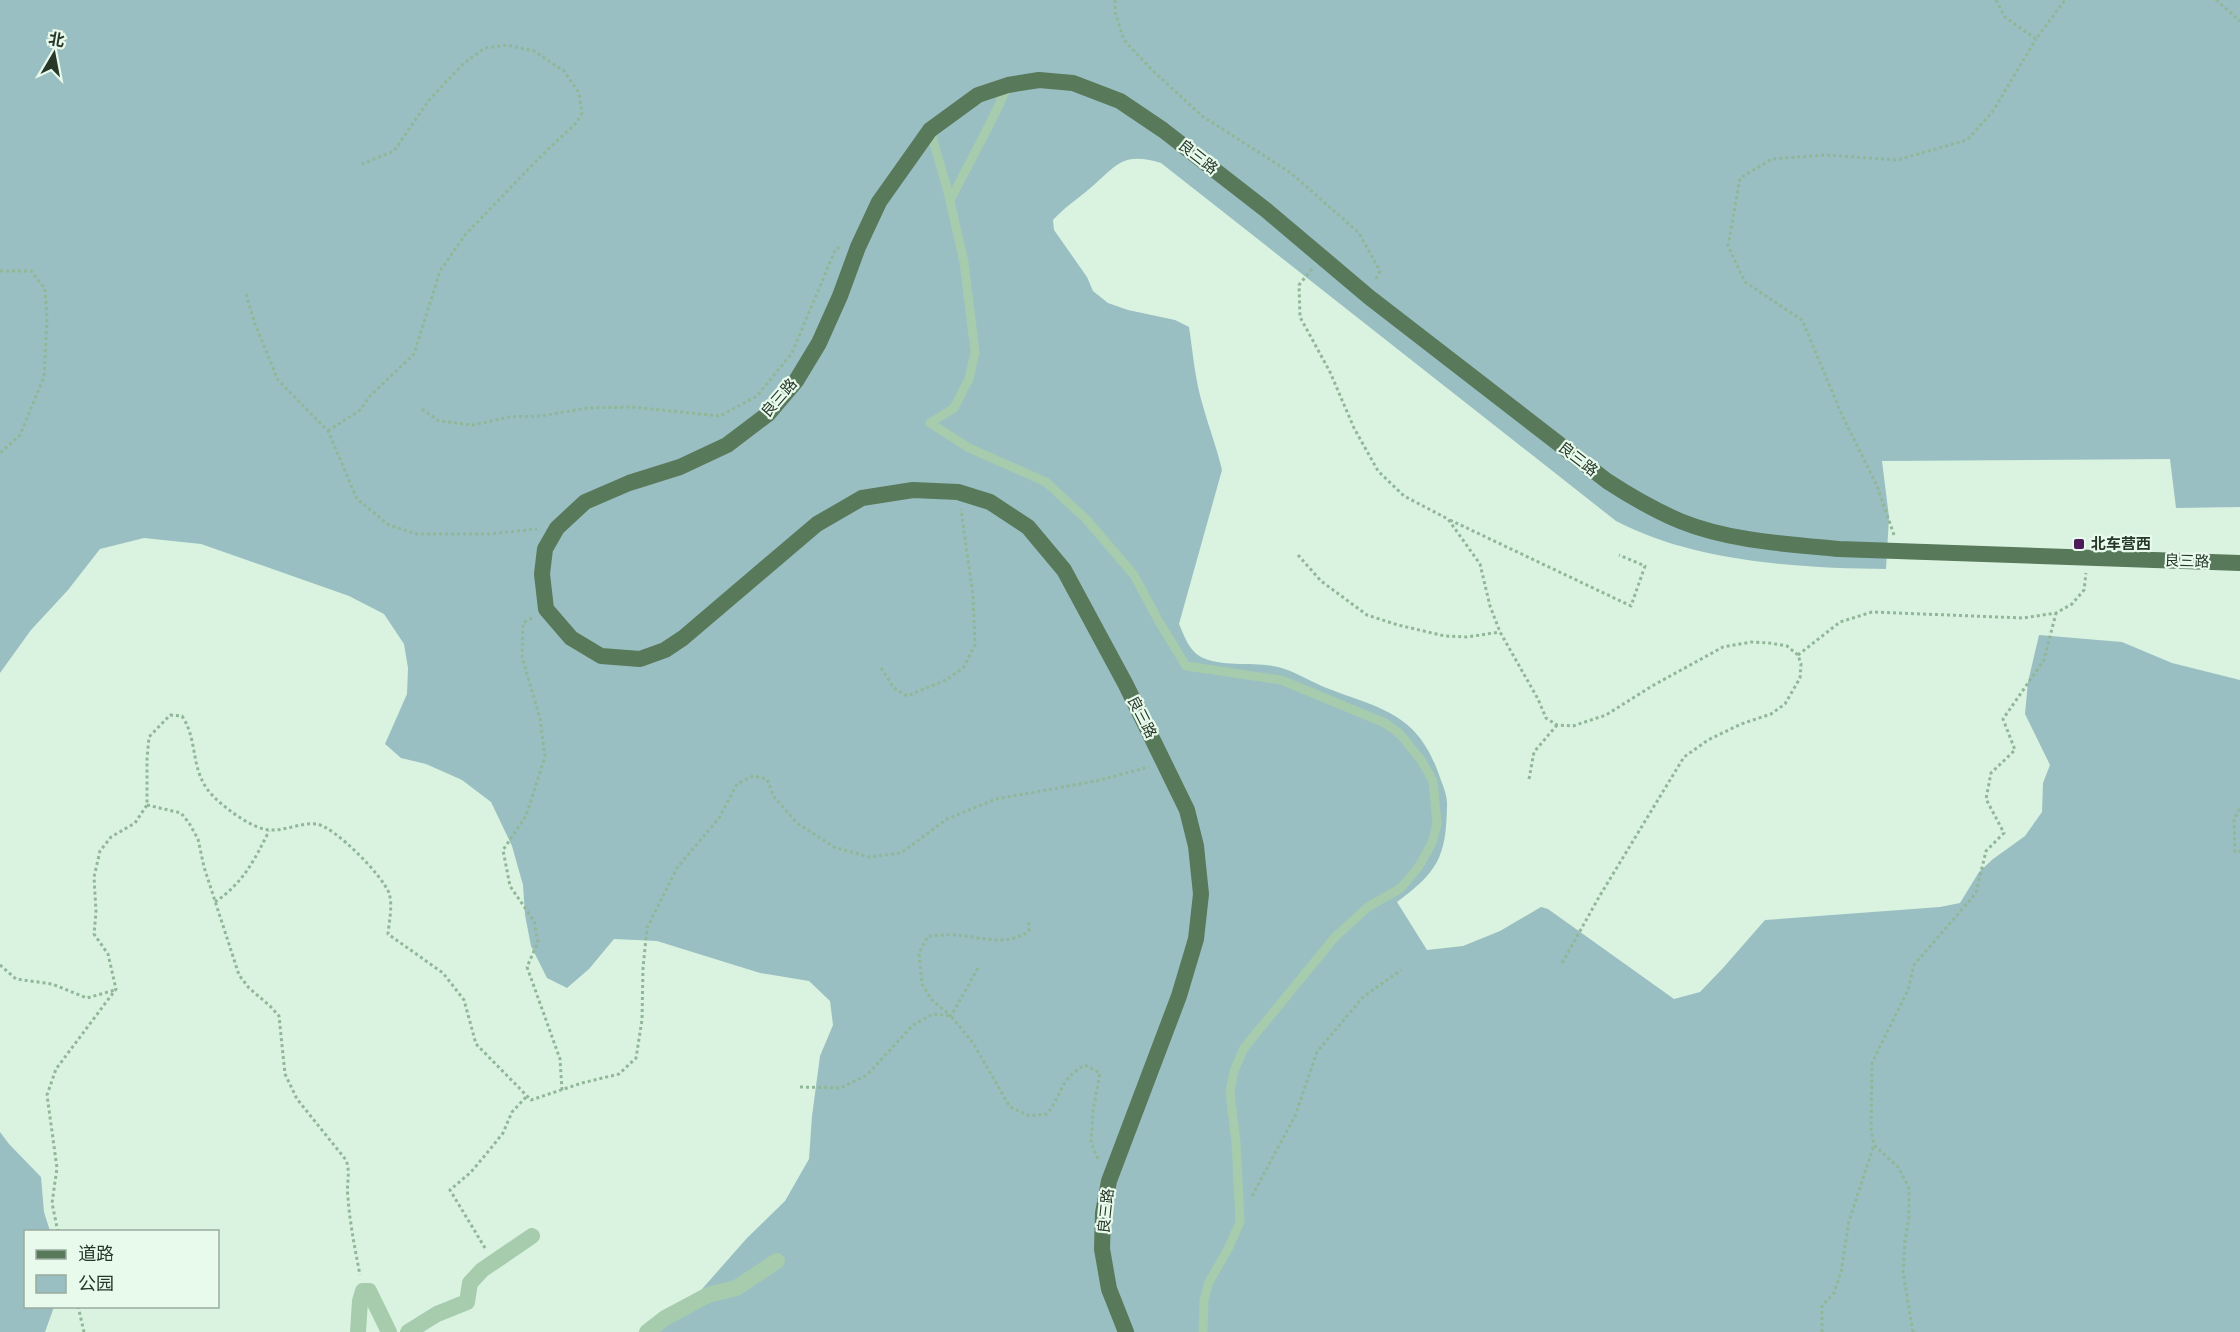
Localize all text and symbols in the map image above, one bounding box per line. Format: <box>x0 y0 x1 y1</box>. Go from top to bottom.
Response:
north arrow <box>24 24 84 84</box>
text: 北 <box>47 28 66 52</box>
street label: 良三路 <box>1174 135 1222 179</box>
street label: 良三路 <box>757 374 801 422</box>
street label: 良三路 <box>1554 437 1602 481</box>
place label: 北车营西 <box>2091 534 2151 554</box>
marker: 北车营西 <box>2072 537 2086 551</box>
street label: 良三路 <box>2164 550 2210 572</box>
street label: 良三路 <box>1123 692 1161 742</box>
street label: 良三路 <box>1094 1188 1118 1234</box>
legend <box>24 1230 219 1308</box>
text: 道路 <box>78 1242 114 1266</box>
text: 公园 <box>78 1272 114 1296</box>

